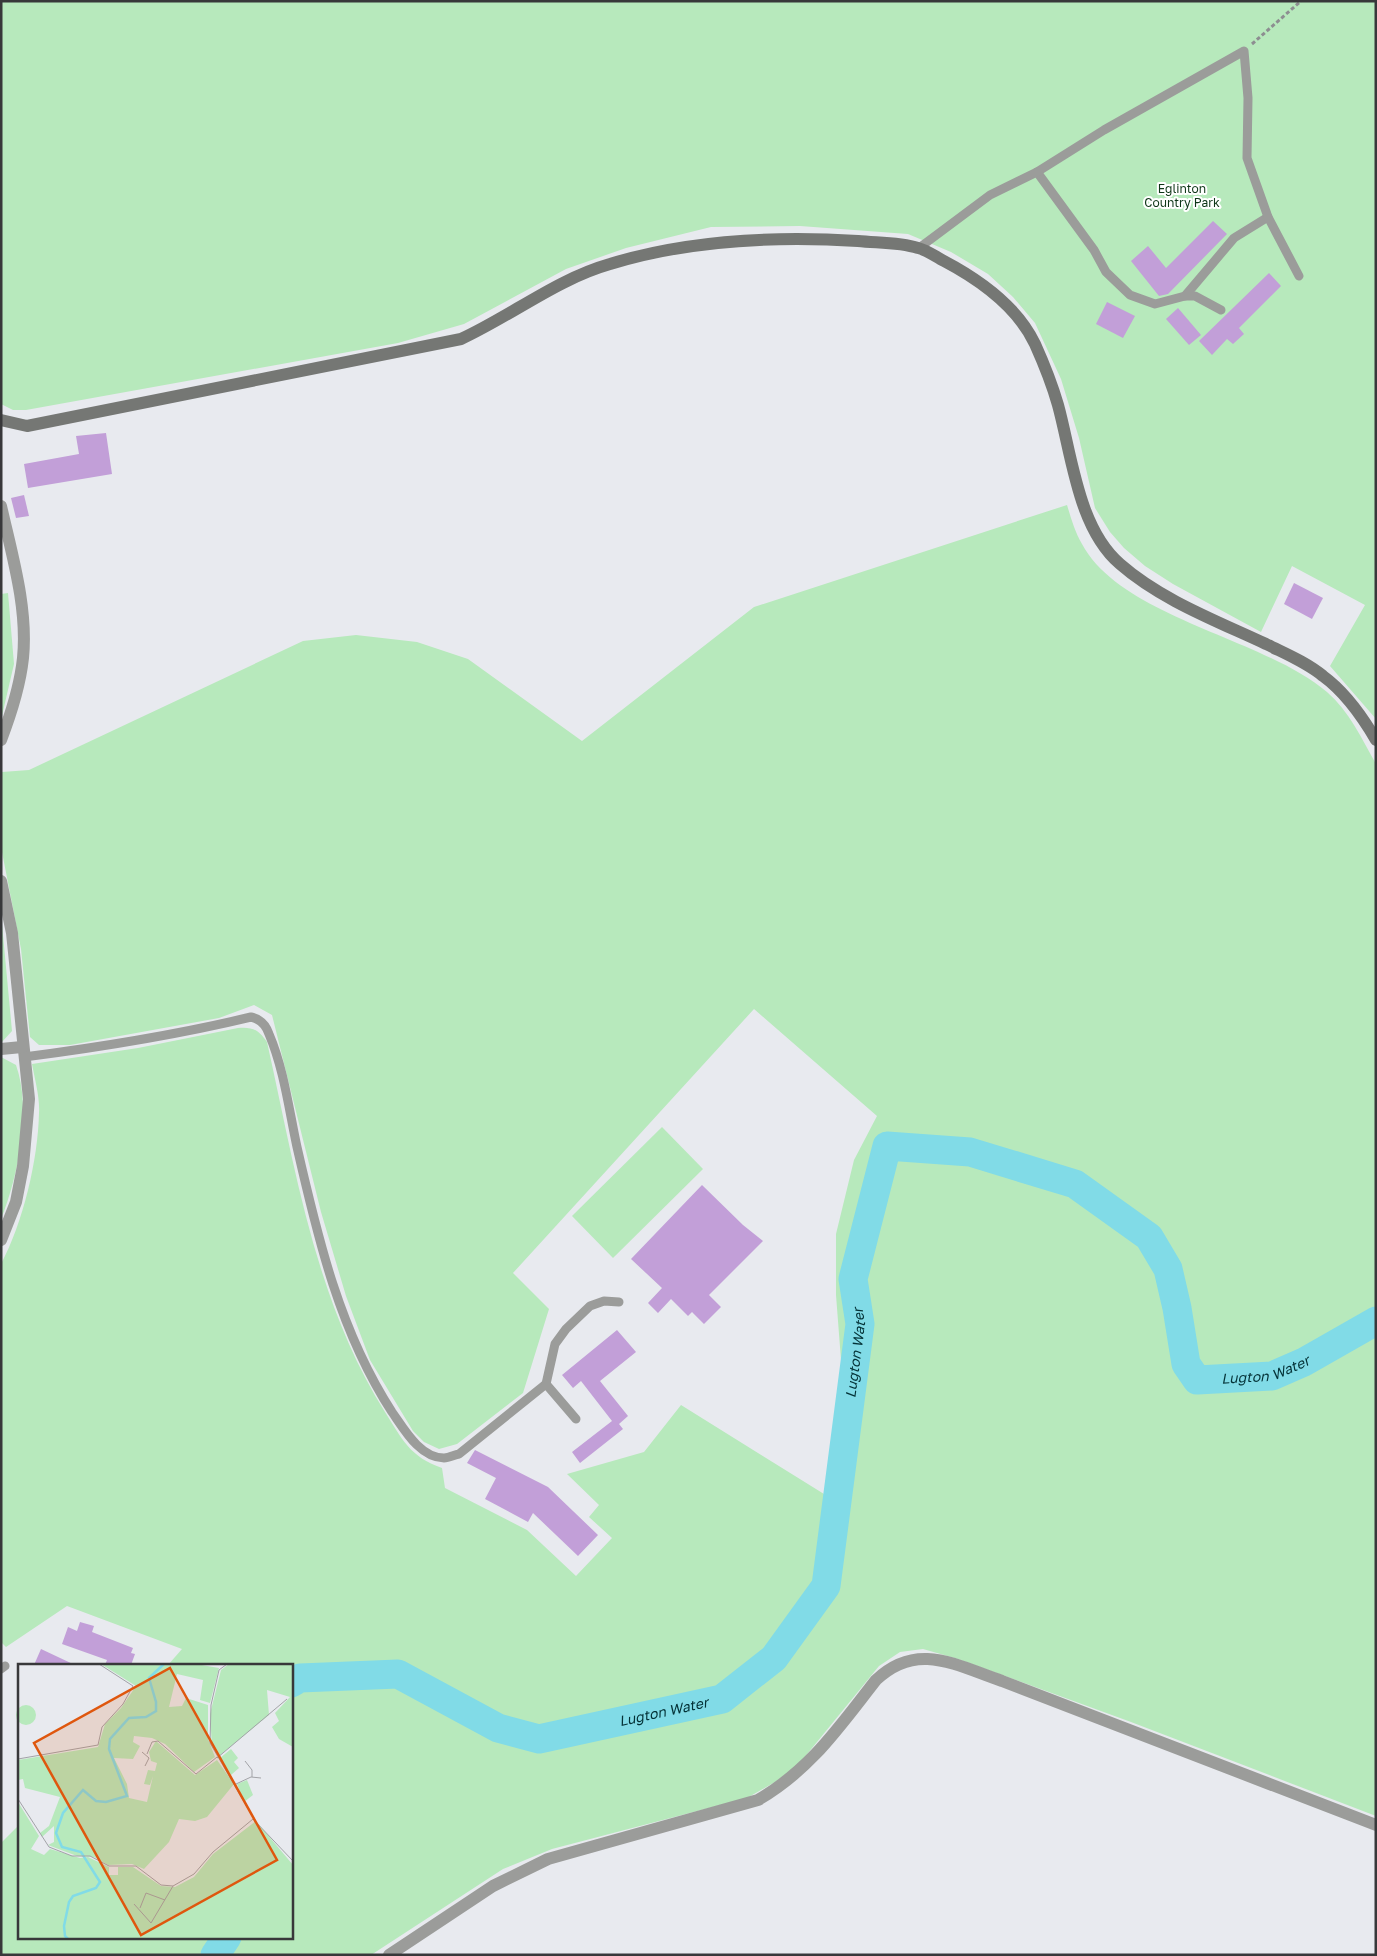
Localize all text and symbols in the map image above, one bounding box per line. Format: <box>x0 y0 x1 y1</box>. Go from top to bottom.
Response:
park label: Eglinton Country Park <box>1144 181 1220 210</box>
water label: Lugton Water <box>841 1304 868 1399</box>
water label: Lugton Water <box>1221 1350 1315 1387</box>
inset map <box>18 1664 292 1938</box>
water label: Lugton Water <box>617 1693 712 1729</box>

